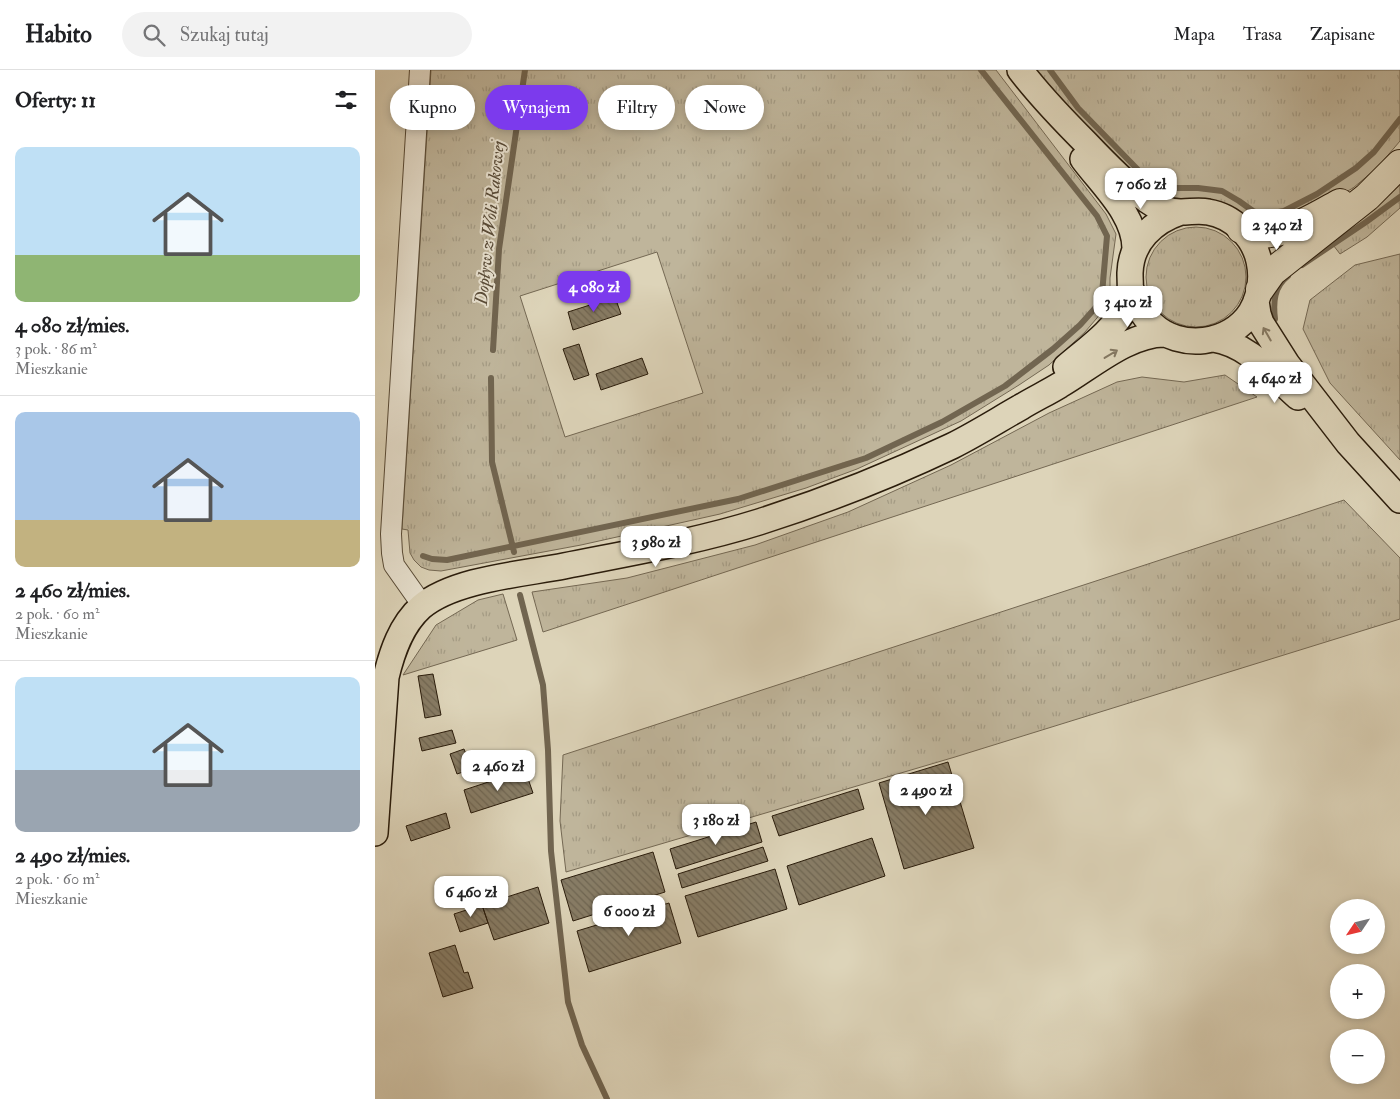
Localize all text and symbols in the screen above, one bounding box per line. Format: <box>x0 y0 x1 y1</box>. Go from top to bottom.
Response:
search box <box>122 12 472 57</box>
text: Habito <box>25 19 92 50</box>
icon: search <box>140 21 168 49</box>
text: Szukaj tutaj <box>180 23 269 47</box>
text: Mapa <box>1174 23 1215 46</box>
text: Trasa <box>1243 23 1282 46</box>
text: Zapisane <box>1310 23 1375 46</box>
chip: Kupno <box>390 85 475 130</box>
chip: Wynajem <box>485 85 588 130</box>
chip: Filtry <box>598 85 675 130</box>
chip: Nowe <box>685 85 764 130</box>
icon: filters <box>332 86 360 114</box>
text: Oferty: 11 <box>15 87 96 114</box>
water label: Dopływ z Woli Rakowej <box>470 138 510 307</box>
pin: 7 060 zł <box>1089 168 1193 210</box>
text: 7 060 zł <box>1116 174 1166 194</box>
icon: home <box>143 179 233 269</box>
pin: 2 340 zł <box>1225 208 1329 251</box>
text: 2 340 zł <box>1252 215 1302 235</box>
pin: 4 080 zł <box>542 270 646 313</box>
text: 4 080 zł <box>568 277 620 297</box>
pin: 3 410 zł <box>1076 286 1180 328</box>
text: 3 410 zł <box>1104 292 1152 312</box>
text: 4 080 zł/mies. <box>15 312 129 339</box>
one-way arrow <box>1262 326 1272 341</box>
text: 3 pok. · 86 m² <box>15 339 97 359</box>
one-way arrow <box>1103 348 1117 358</box>
text: Mieszkanie <box>15 359 88 379</box>
pin: 4 640 zł <box>1223 362 1327 404</box>
text: 4 640 zł <box>1249 368 1301 388</box>
icon: home <box>143 445 233 535</box>
pin: 3 980 zł <box>604 526 708 568</box>
text: 3 980 zł <box>632 532 680 552</box>
text: 2 460 zł/mies. <box>15 577 130 604</box>
text: 2 pok. · 60 m² <box>15 604 99 624</box>
text: Mieszkanie <box>15 624 88 644</box>
icon: home <box>143 710 233 800</box>
pin: 2 460 zł <box>446 750 550 792</box>
text: 2 460 zł <box>472 756 524 776</box>
pin: 2 490 zł <box>874 774 978 816</box>
text: 2 490 zł <box>900 780 952 800</box>
pin: 3 180 zł <box>664 804 768 846</box>
text: 3 180 zł <box>693 810 739 830</box>
text: 2 490 zł/mies. <box>15 842 130 869</box>
text: 2 pok. · 60 m² <box>15 869 99 889</box>
pin: 6 460 zł <box>419 876 523 918</box>
text: 6 460 zł <box>445 882 497 902</box>
text: Mieszkanie <box>15 889 88 909</box>
pin: 6 000 zł <box>577 894 681 937</box>
north arrow <box>1330 899 1385 954</box>
map controls <box>1330 899 1385 1084</box>
text: 6 000 zł <box>603 901 655 921</box>
button: + <box>1330 964 1385 1019</box>
button: − <box>1330 1029 1385 1084</box>

